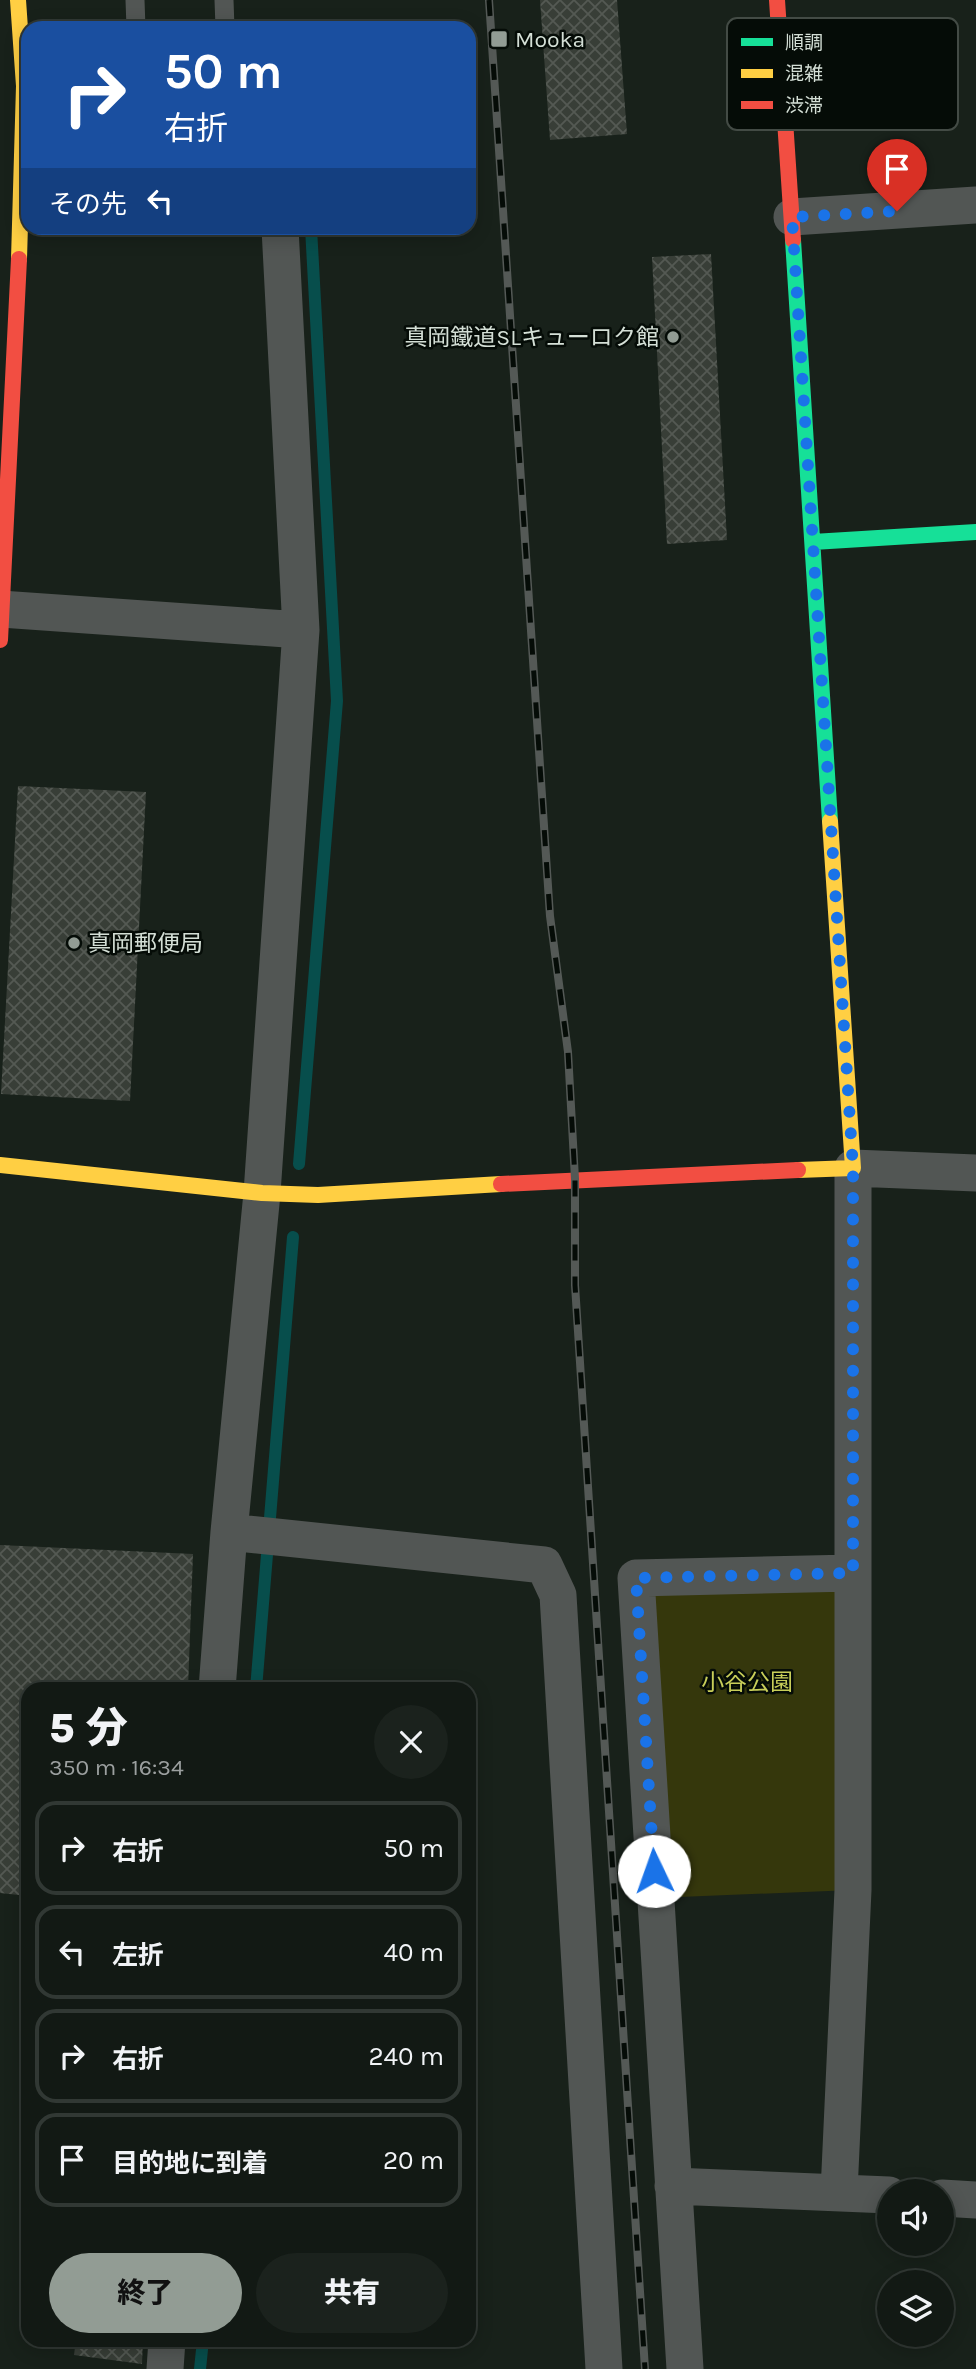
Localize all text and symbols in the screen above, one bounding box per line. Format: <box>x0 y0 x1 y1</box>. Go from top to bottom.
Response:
legend <box>727 18 958 130</box>
place label: Mooka <box>515 26 585 53</box>
marker: Mooka <box>489 29 509 49</box>
text: 順調 <box>785 32 823 54</box>
text: 50 m <box>164 43 282 100</box>
icon: right <box>49 49 140 140</box>
text: 混雑 <box>785 63 823 85</box>
text: 渋滞 <box>785 95 823 117</box>
text: 右折 <box>164 110 228 147</box>
pin <box>867 139 927 211</box>
icon: arrive <box>878 150 916 188</box>
icon: left <box>141 182 179 220</box>
text: その先 <box>49 189 127 220</box>
place label: 真岡鐵道SLキューロク館 <box>404 324 659 351</box>
marker: 真岡鐵道SLキューロク館 <box>665 329 681 345</box>
place label: 真岡郵便局 <box>88 930 203 957</box>
marker: 真岡郵便局 <box>66 935 82 951</box>
park label: 小谷公園 <box>701 1669 793 1696</box>
text: 5 分 <box>49 1703 128 1753</box>
button: close <box>374 1705 448 1779</box>
text: 350 m · 16:34 <box>49 1754 184 1781</box>
icon: right <box>53 1829 91 1867</box>
text: 50 m <box>383 1833 444 1864</box>
position arrow <box>617 1834 691 1908</box>
text: 右折 <box>112 1836 164 1867</box>
icon: left <box>53 1933 91 1971</box>
text: 40 m <box>384 1937 444 1968</box>
text: 左折 <box>112 1940 164 1971</box>
icon: right <box>53 2037 91 2075</box>
text: 240 m <box>368 2041 444 2072</box>
text: 右折 <box>112 2044 164 2075</box>
icon: arrive <box>53 2141 91 2179</box>
text: 20 m <box>383 2145 444 2176</box>
text: 目的地に到着 <box>112 2148 268 2179</box>
map controls <box>877 2179 954 2347</box>
button: sound <box>877 2179 954 2256</box>
button: 終了 <box>49 2253 242 2333</box>
button: 共有 <box>256 2253 448 2333</box>
button: layers <box>877 2270 954 2347</box>

